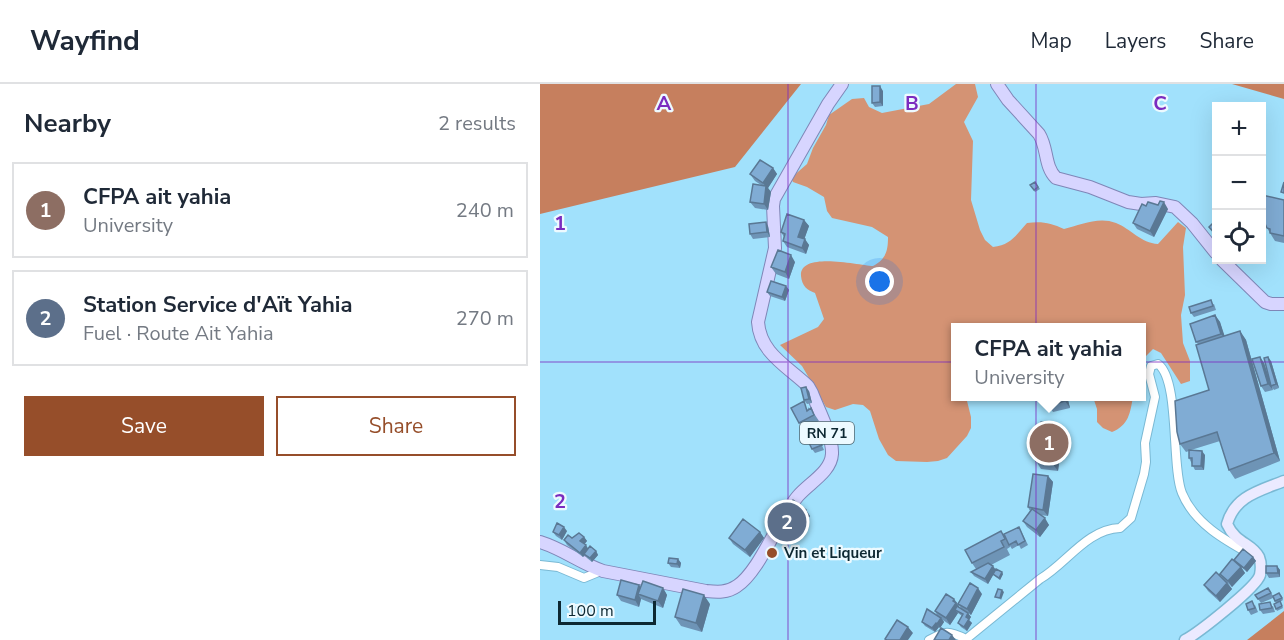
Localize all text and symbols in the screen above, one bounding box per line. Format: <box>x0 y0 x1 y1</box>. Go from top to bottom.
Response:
text: Wayfind <box>30 22 140 60</box>
text: Map <box>1030 27 1072 55</box>
text: Layers <box>1105 27 1166 55</box>
text: Share <box>1199 27 1254 55</box>
text: A <box>657 90 672 117</box>
text: B <box>905 90 919 117</box>
text: C <box>1153 90 1167 117</box>
map controls <box>1212 102 1266 264</box>
button: + <box>1212 102 1266 156</box>
text: Nearby <box>24 106 111 141</box>
text: 2 results <box>438 110 516 137</box>
button: − <box>1212 156 1266 210</box>
text: CFPA ait yahia <box>83 182 231 212</box>
text: 1 <box>40 197 52 224</box>
text: 240 m <box>456 197 514 224</box>
text: 1 <box>554 210 566 237</box>
button: locate <box>1212 210 1266 264</box>
text: University <box>83 212 173 239</box>
your location <box>865 267 894 296</box>
text: Station Service d'Aït Yahia <box>83 290 352 320</box>
text: 2 <box>40 305 52 332</box>
text: 270 m <box>456 305 514 332</box>
text: Fuel · Route Ait Yahia <box>83 320 273 347</box>
popup <box>951 323 1146 401</box>
text: CFPA ait yahia <box>974 334 1123 364</box>
text: University <box>974 364 1064 391</box>
button: Save <box>24 396 264 456</box>
button: Share <box>276 396 516 456</box>
pin: 1 <box>1030 420 1068 466</box>
road number: RN 71 <box>800 422 854 444</box>
text: 2 <box>554 488 566 515</box>
pin: 2 <box>768 500 806 544</box>
place label: Vin et Liqueur <box>783 543 882 563</box>
marker: Vin et Liqueur <box>765 546 779 560</box>
scale bar <box>558 598 656 626</box>
text: 100 m <box>567 600 614 622</box>

